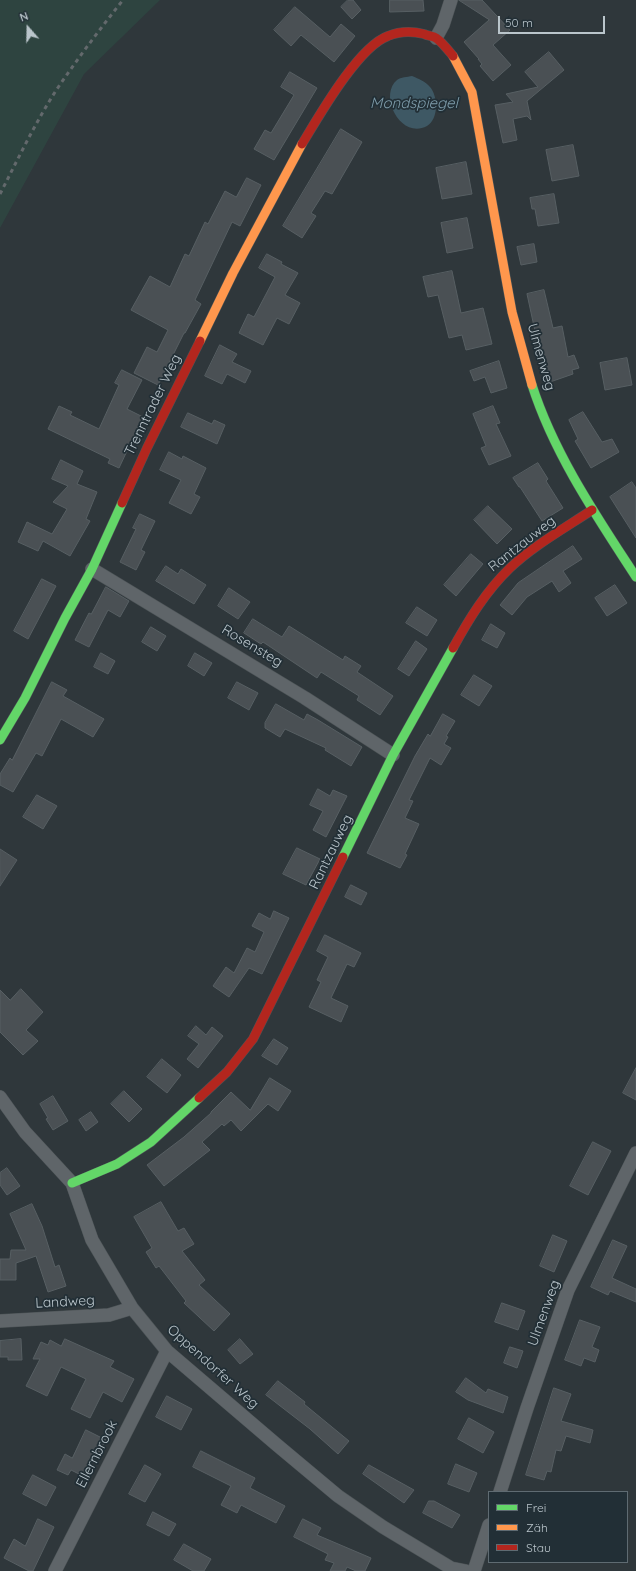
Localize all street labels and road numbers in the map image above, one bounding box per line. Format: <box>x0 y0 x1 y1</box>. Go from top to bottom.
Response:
street label: Ulmenweg <box>523 321 559 393</box>
street label: Trenntrader Weg <box>121 352 185 458</box>
street label: Rantzauweg <box>485 512 559 576</box>
street label: Rosensteg <box>218 621 286 671</box>
street label: Rantzauweg <box>306 812 356 892</box>
street label: Ulmenweg <box>524 1278 564 1348</box>
street label: Landweg <box>35 1292 95 1312</box>
street label: Oppendorfer Weg <box>164 1321 262 1413</box>
street label: Ellernbrook <box>73 1417 121 1491</box>

